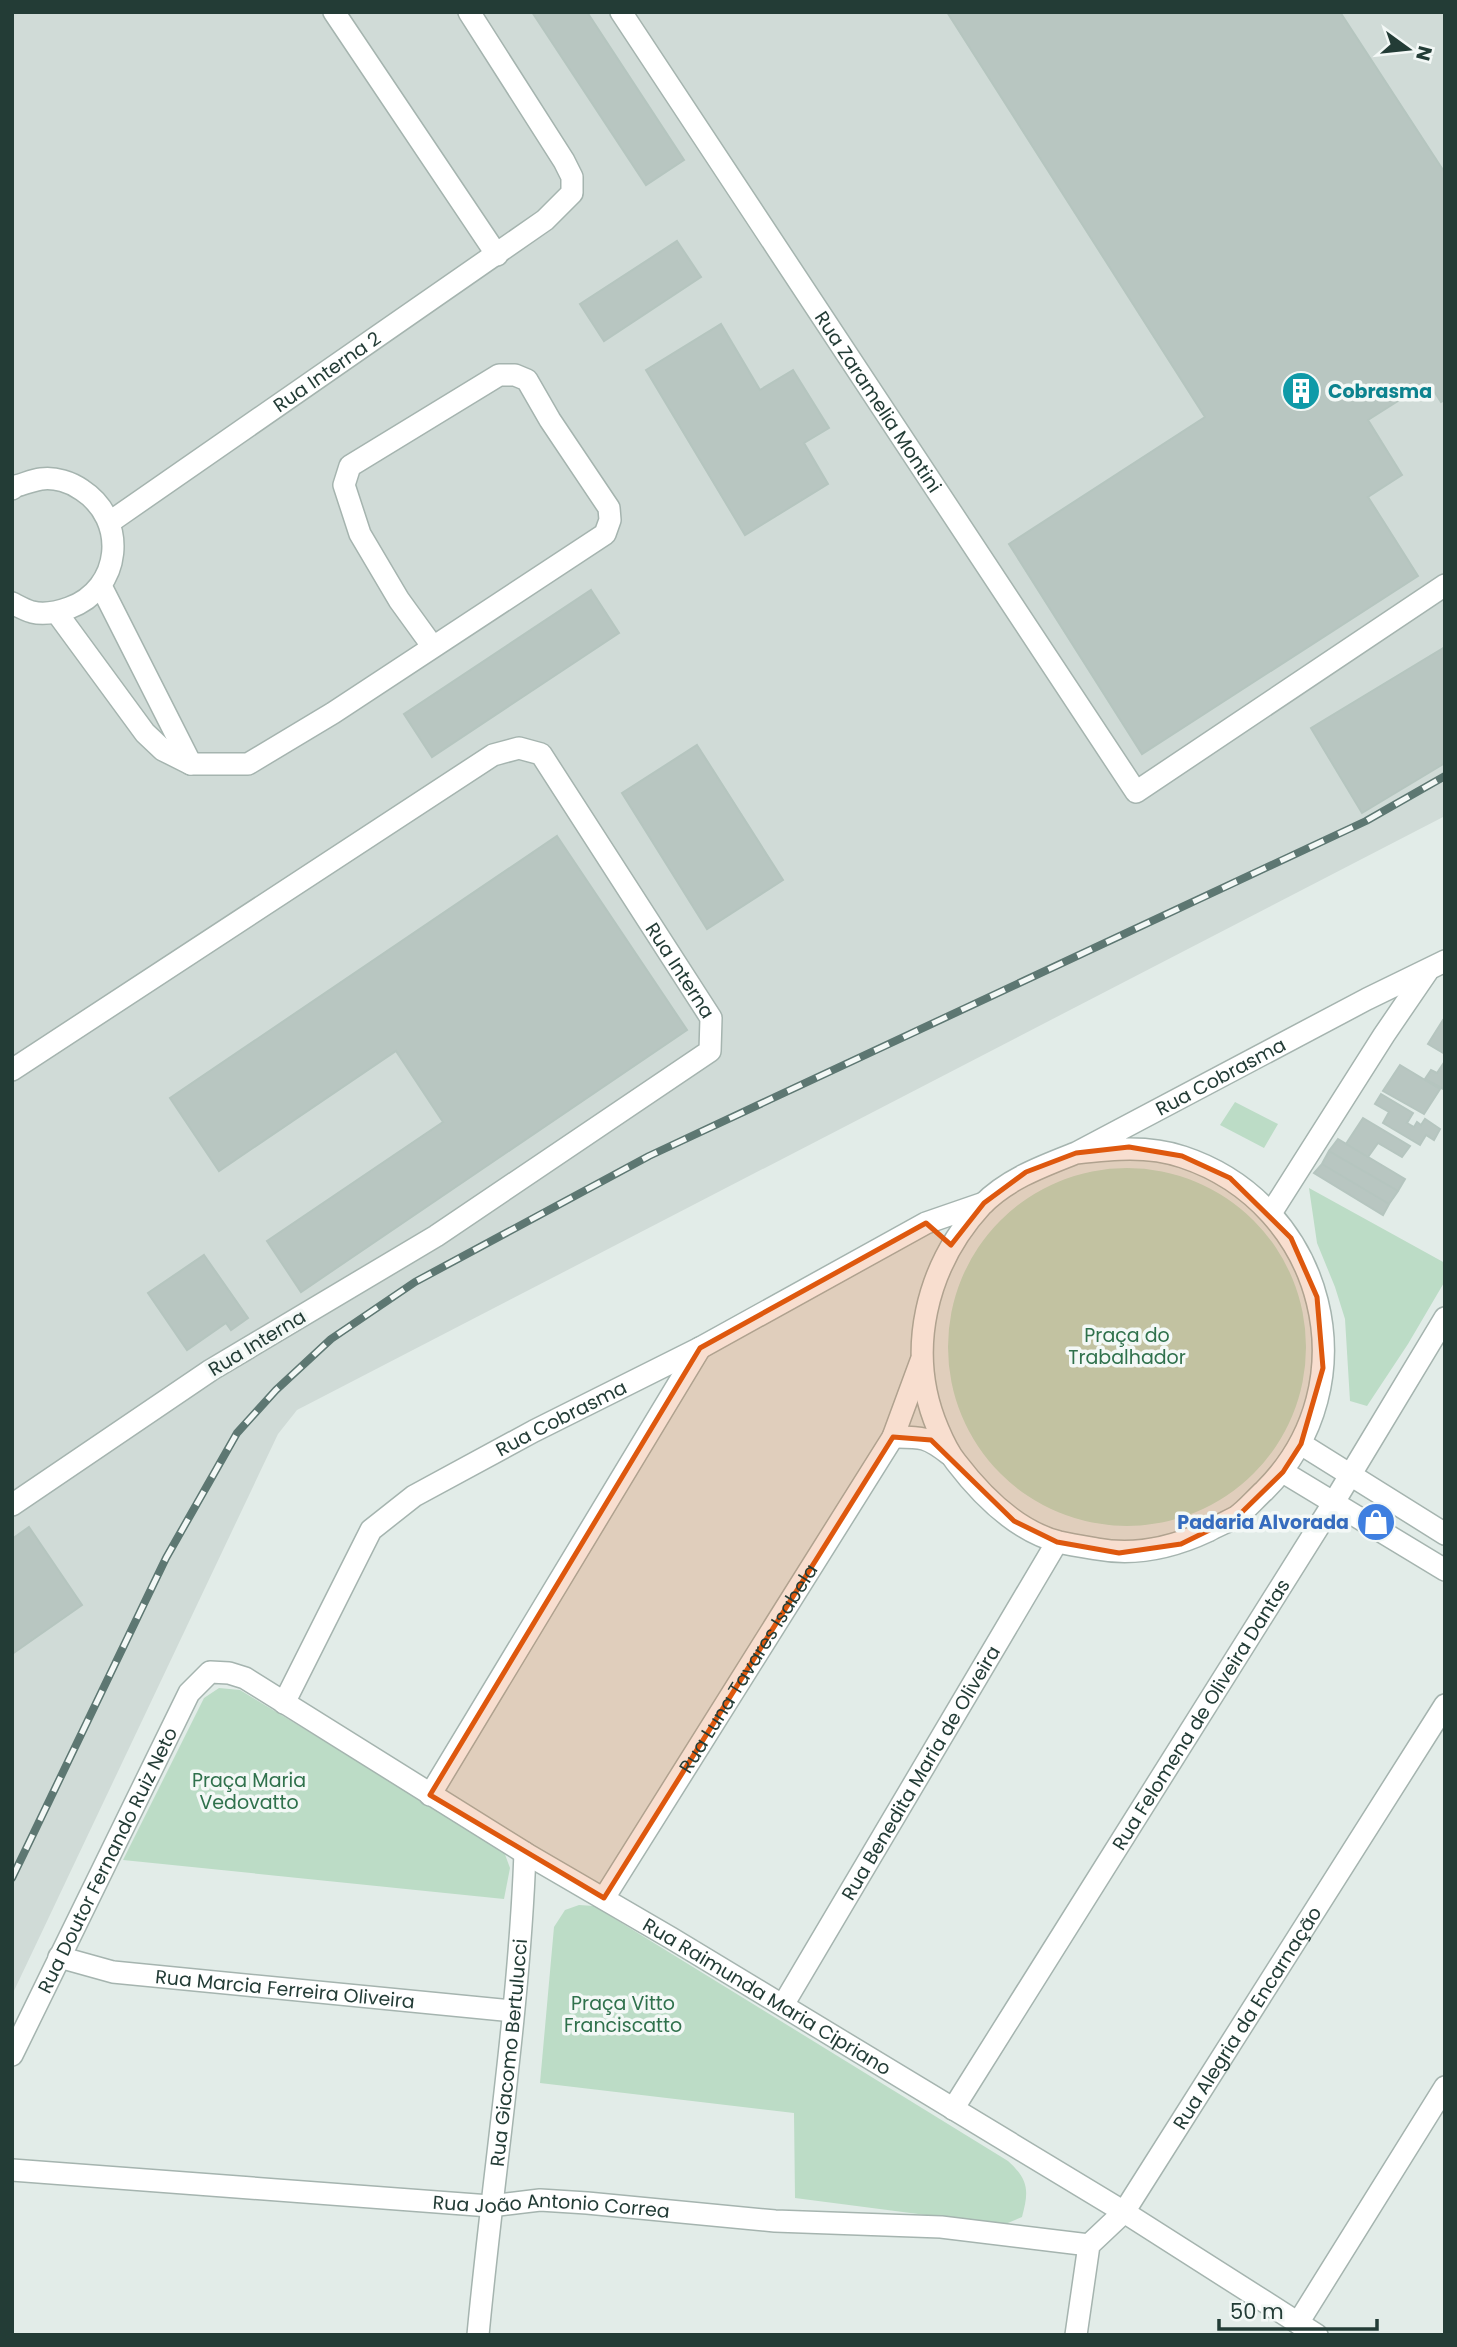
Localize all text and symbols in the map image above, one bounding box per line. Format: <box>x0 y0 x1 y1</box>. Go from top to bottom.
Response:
north arrow <box>1373 14 1443 84</box>
text: N <box>1409 43 1439 64</box>
street label: Rua Zaramelia Montini <box>808 306 948 498</box>
street label: Rua Interna 2 <box>268 325 386 418</box>
building icon: Cobrasma <box>1280 370 1322 412</box>
place label: Cobrasma <box>1328 378 1432 405</box>
street label: Rua Interna <box>639 917 721 1024</box>
street label: Rua Cobrasma <box>1151 1031 1290 1122</box>
street label: Rua Interna <box>203 1303 311 1383</box>
park label: Praça do Trabalhador <box>1068 1322 1186 1371</box>
street label: Rua Cobrasma <box>491 1373 631 1463</box>
shop icon: Padaria Alvorada <box>1355 1501 1397 1543</box>
place label: Padaria Alvorada <box>1177 1509 1349 1536</box>
street label: Rua Luna Tavares Isabela <box>672 1559 824 1778</box>
street label: Rua Felomena de Oliveira Dantas <box>1105 1573 1296 1855</box>
street label: Rua Benedita Maria de Oliveira <box>835 1640 1006 1905</box>
street label: Rua Doutor Fernando Ruiz Neto <box>31 1723 184 1998</box>
park label: Praça Maria Vedovatto <box>192 1767 306 1816</box>
street label: Rua Alegria da Encarnação <box>1166 1901 1328 2134</box>
street label: Rua Raimunda Maria Cipriano <box>638 1911 896 2082</box>
street label: Rua Giacomo Bertulucci <box>483 1938 534 2168</box>
street label: Rua Marcia Ferreira Oliveira <box>154 1963 416 2015</box>
park label: Praça Vitto Franciscatto <box>564 1990 682 2039</box>
street label: Rua João Antonio Correa <box>432 2186 671 2224</box>
scale bar <box>1219 2288 1376 2332</box>
text: 50 m <box>1230 2297 1284 2326</box>

